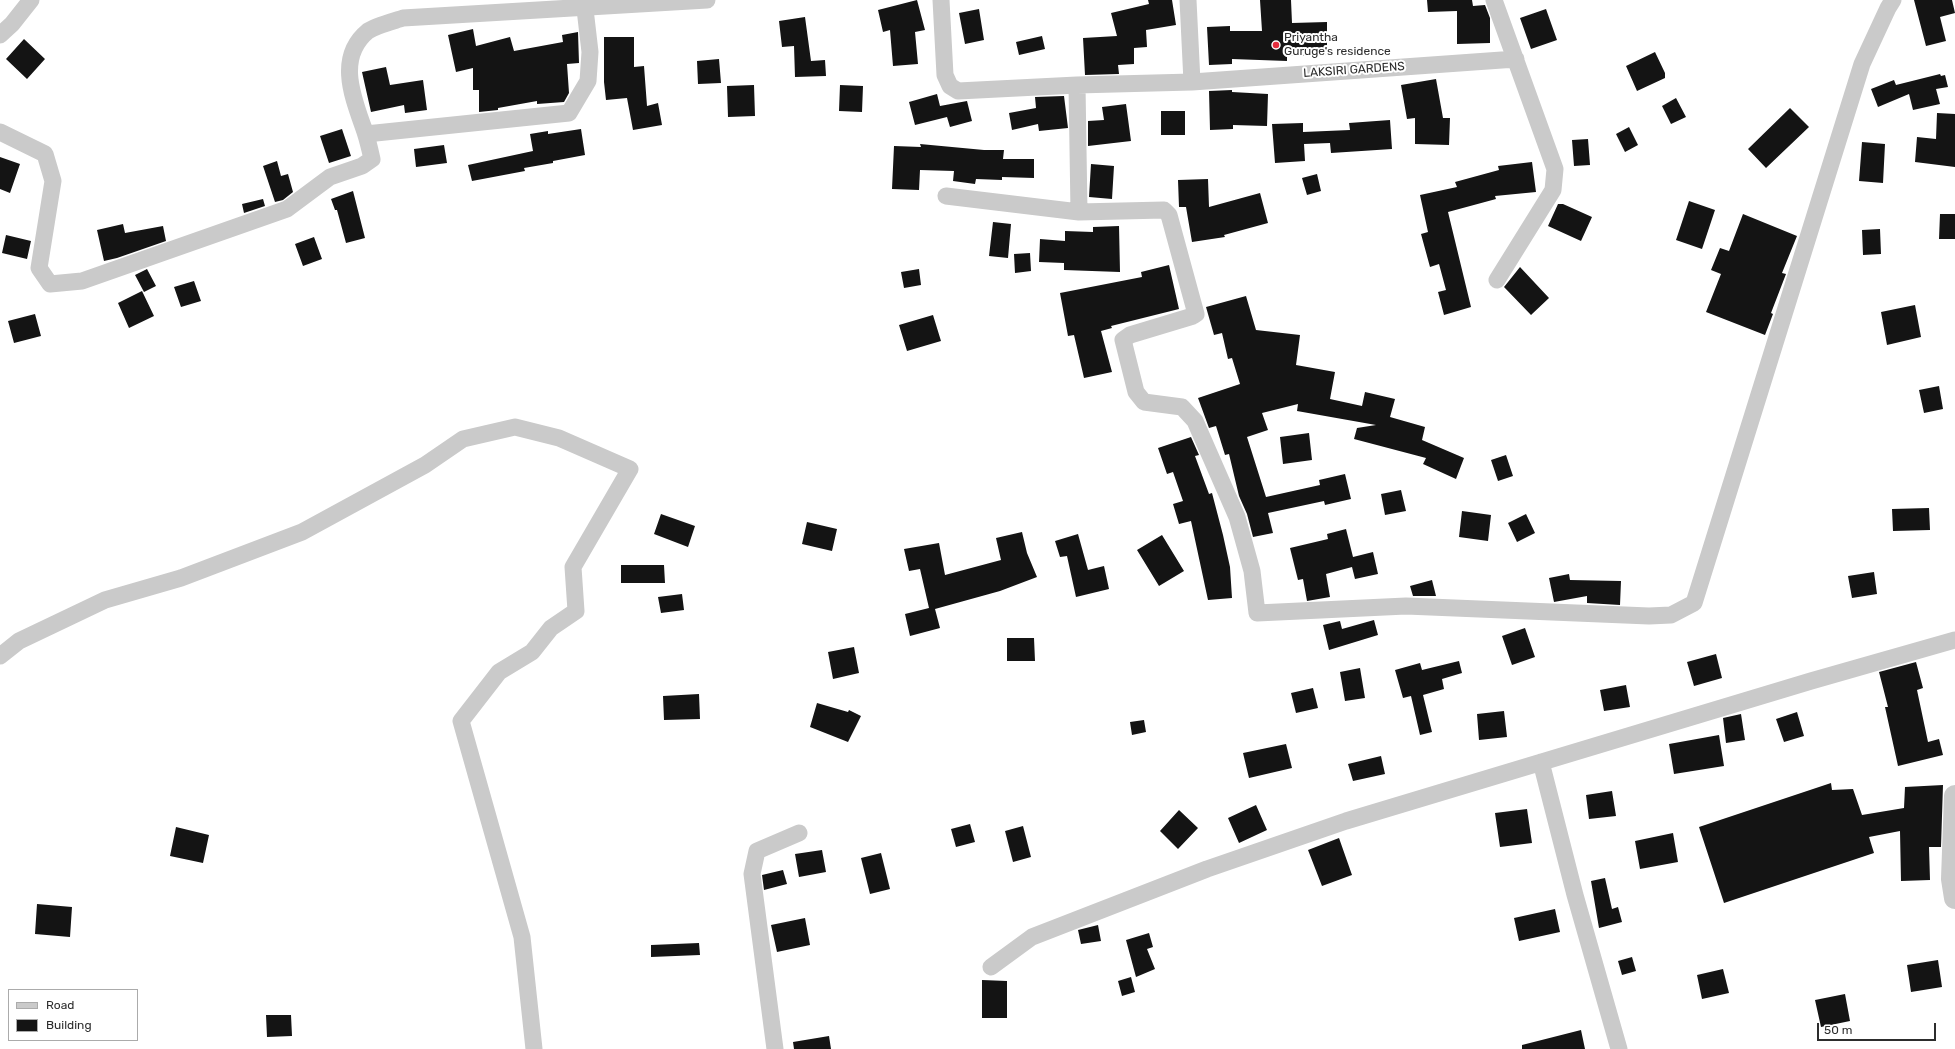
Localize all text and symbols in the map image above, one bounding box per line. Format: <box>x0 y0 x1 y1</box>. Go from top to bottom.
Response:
place label: Priyantha Guruge's residence <box>1284 31 1391 59</box>
marker: Priyantha Guruge's residence <box>1271 40 1281 50</box>
street label: LAKSIRI GARDENS <box>1303 59 1405 81</box>
legend <box>8 989 138 1041</box>
text: Road <box>46 998 74 1012</box>
scale bar <box>1819 1015 1938 1041</box>
text: Building <box>46 1018 92 1032</box>
text: 50 m <box>1824 1023 1852 1037</box>

